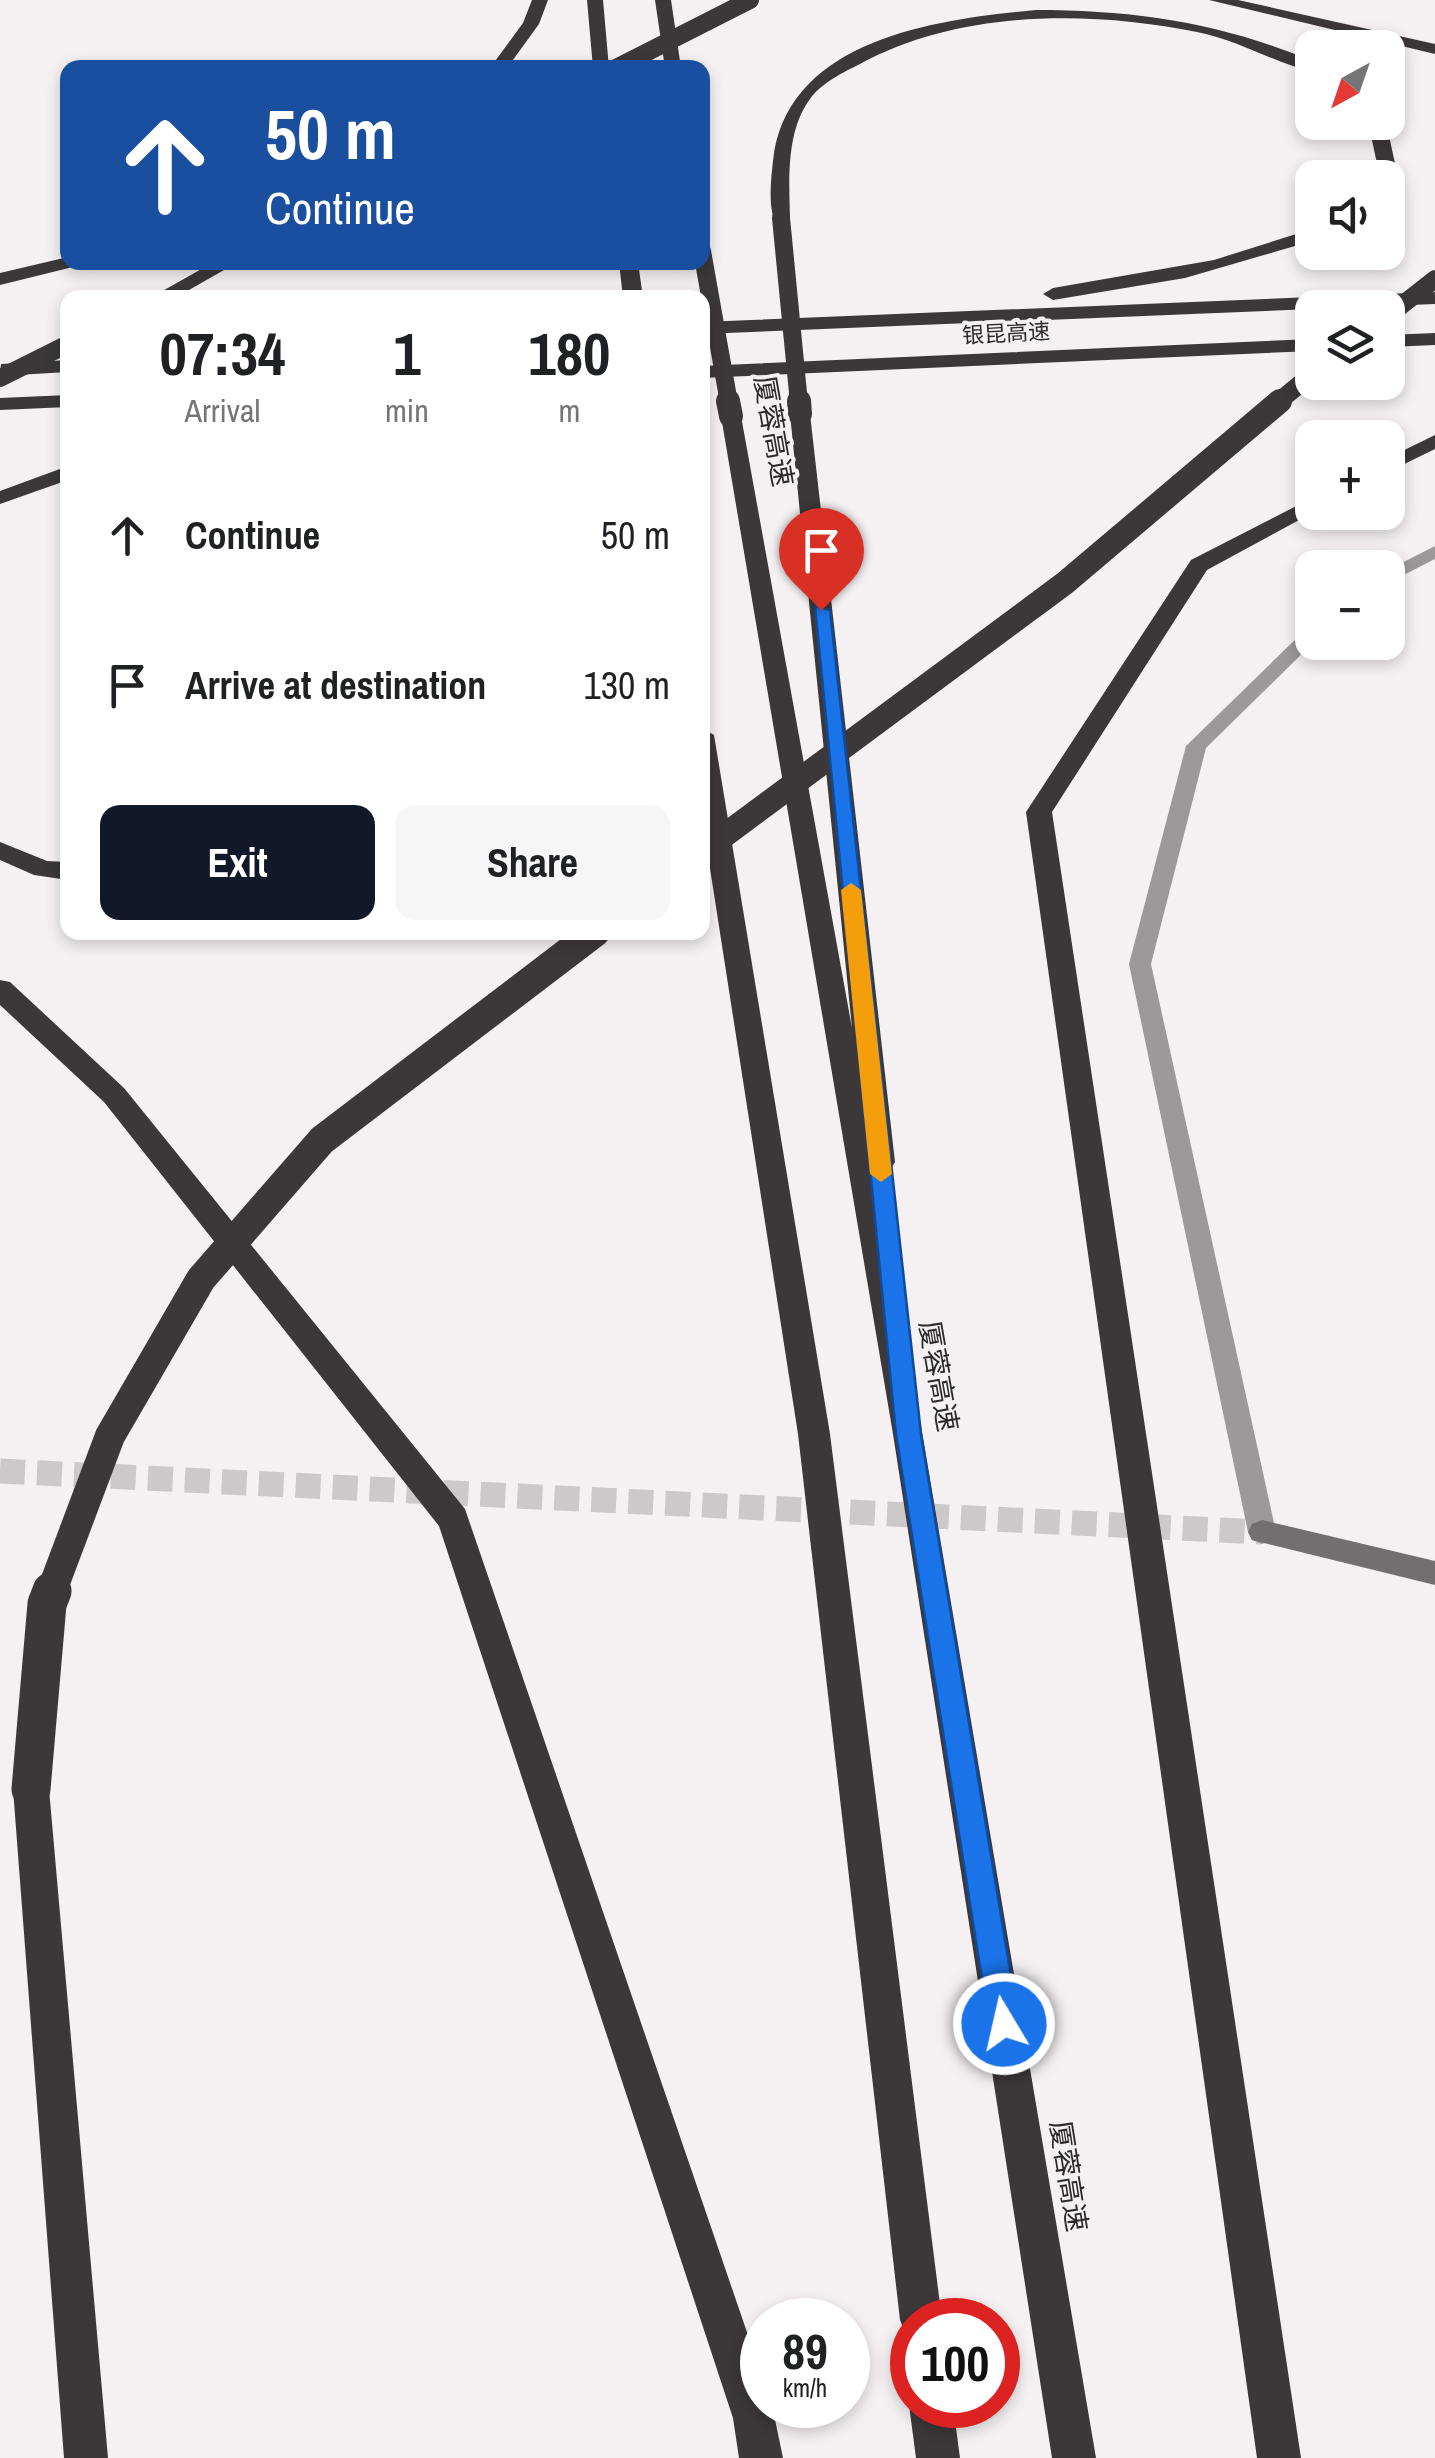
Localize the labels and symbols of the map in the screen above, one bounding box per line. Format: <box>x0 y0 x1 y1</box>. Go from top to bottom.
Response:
north arrow <box>1295 30 1405 140</box>
street label: 银昆高速 <box>961 316 1051 350</box>
street label: 厦蓉高速 <box>746 373 802 489</box>
pin <box>779 508 864 611</box>
street label: 厦蓉高速 <box>911 1318 967 1434</box>
position arrow <box>952 1972 1056 2076</box>
street label: 厦蓉高速 <box>1041 2118 1097 2234</box>
speed limit sign: 100 <box>890 2298 1020 2428</box>

